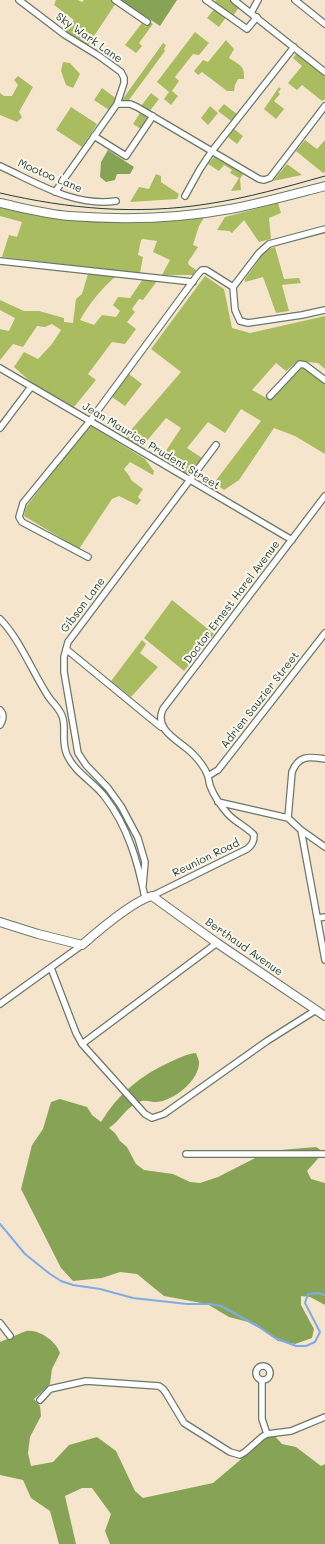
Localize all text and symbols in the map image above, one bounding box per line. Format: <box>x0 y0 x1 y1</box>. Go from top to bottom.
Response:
street label: Sky Wark Lane <box>53 10 125 66</box>
street label: Mootoo Lane <box>16 156 84 196</box>
street label: Jean Maurice Prudent Street <box>80 400 222 492</box>
street label: Doctor Ernest Harel Avenue <box>181 538 283 666</box>
street label: Gibson Lane <box>58 575 108 635</box>
street label: Adrien Sauzier Street <box>218 649 302 751</box>
street label: Reunion Road <box>170 836 242 880</box>
street label: Berthaud Avenue <box>203 915 285 979</box>

